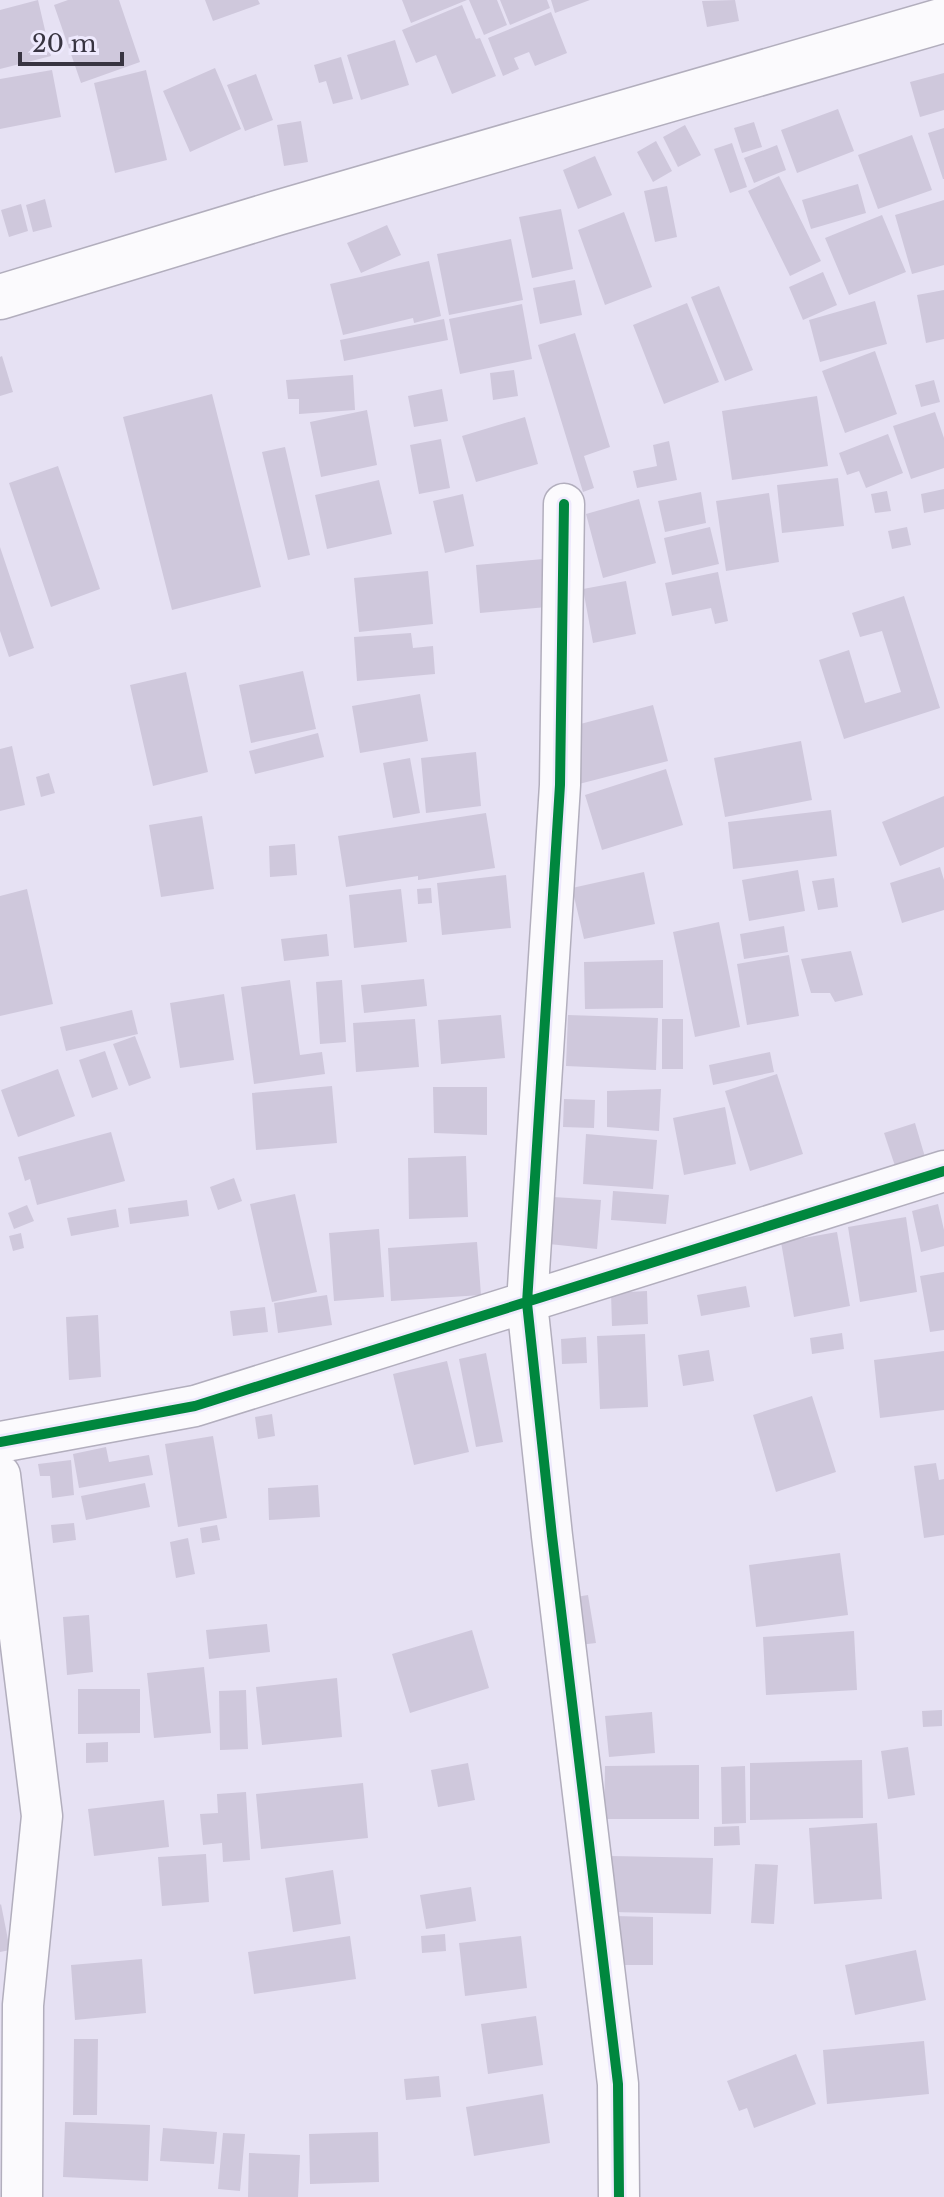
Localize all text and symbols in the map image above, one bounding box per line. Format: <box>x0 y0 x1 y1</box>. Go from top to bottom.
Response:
scale bar <box>20 16 122 66</box>
text: 20 m <box>32 29 97 58</box>

